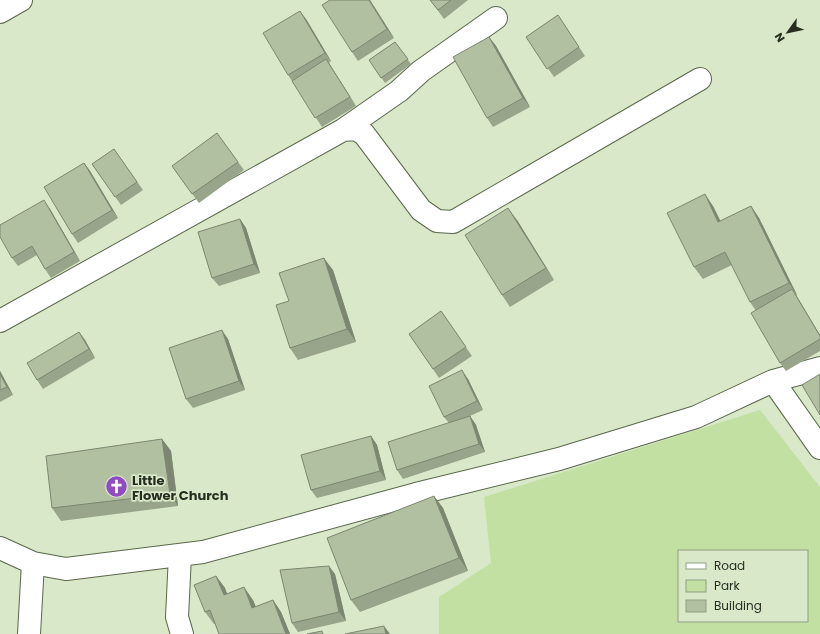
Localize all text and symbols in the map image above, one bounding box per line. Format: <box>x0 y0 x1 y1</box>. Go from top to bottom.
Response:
north arrow <box>768 12 808 52</box>
text: N <box>771 30 789 45</box>
place label: Little Flower Church <box>132 471 229 505</box>
church icon: Little Flower Church <box>103 474 129 500</box>
legend <box>678 550 808 622</box>
text: Road <box>714 557 745 574</box>
text: Park <box>714 577 741 594</box>
text: Building <box>714 597 762 614</box>

